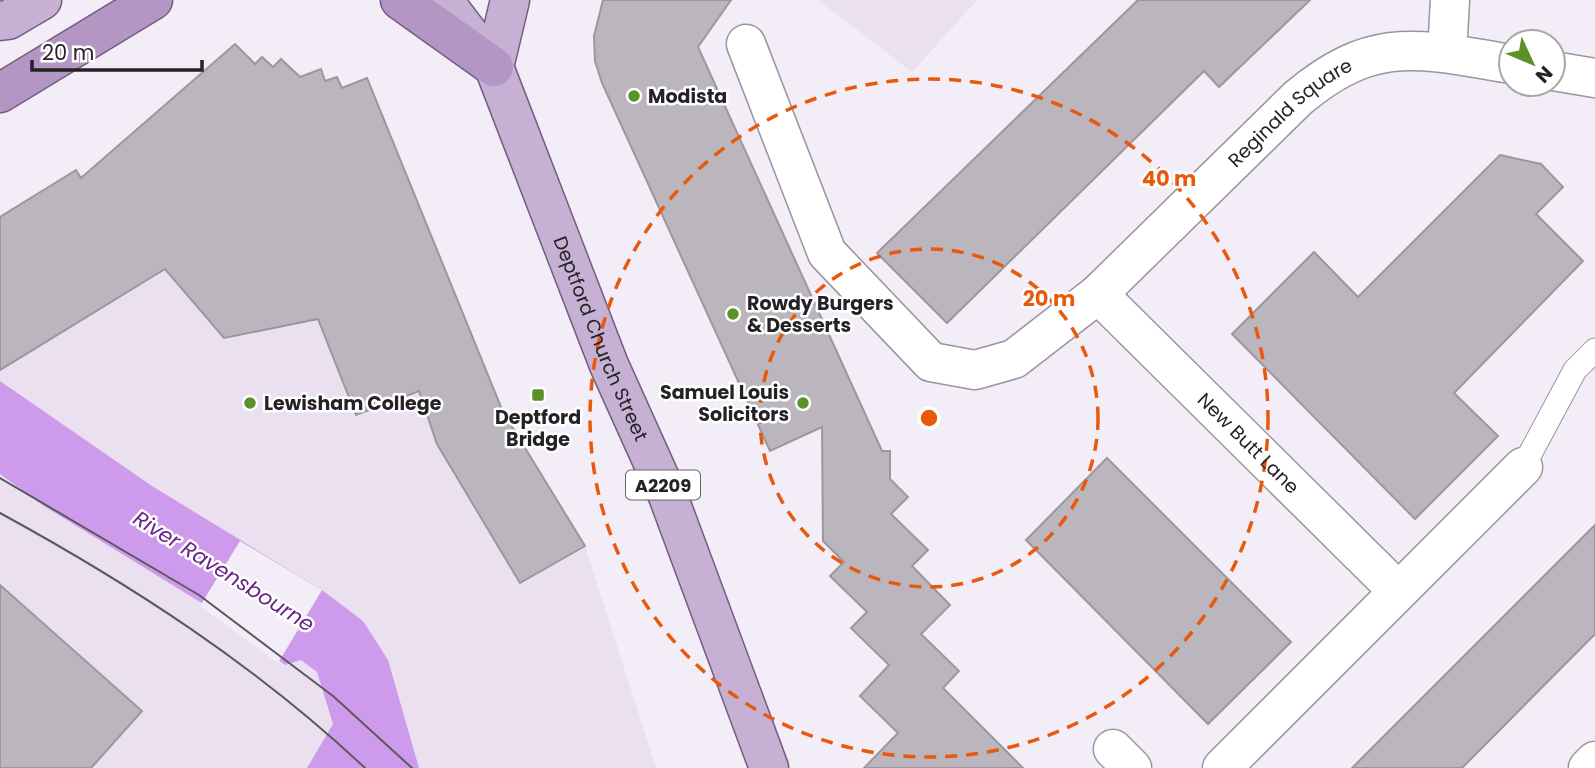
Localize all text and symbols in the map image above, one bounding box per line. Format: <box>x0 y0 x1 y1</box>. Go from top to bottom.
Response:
scale bar <box>32 28 201 72</box>
north arrow <box>1497 28 1567 98</box>
text: 20 m <box>42 38 95 67</box>
street label: Reginald Square <box>1222 51 1357 173</box>
text: N <box>1529 60 1559 89</box>
place label: Modista <box>648 83 727 110</box>
marker: Modista <box>626 88 642 104</box>
text: 40 m <box>1142 164 1196 193</box>
street label: Deptford Church Street <box>547 232 655 445</box>
text: 20 m <box>1023 284 1075 313</box>
place label: Rowdy Burgers & Desserts <box>747 290 894 339</box>
marker: Rowdy Burgers & Desserts <box>725 306 741 322</box>
place label: Samuel Louis Solicitors <box>660 379 789 428</box>
marker: Deptford Bridge <box>530 387 546 403</box>
street label: New Butt Lane <box>1192 387 1306 500</box>
place label: Lewisham College <box>264 390 442 417</box>
marker: Lewisham College <box>242 395 258 411</box>
marker: Samuel Louis Solicitors <box>795 395 811 411</box>
place label: Deptford Bridge <box>495 404 581 453</box>
centre of rings <box>917 406 941 430</box>
road number: A2209 <box>626 471 700 500</box>
water label: River Ravensbourne <box>128 503 320 639</box>

